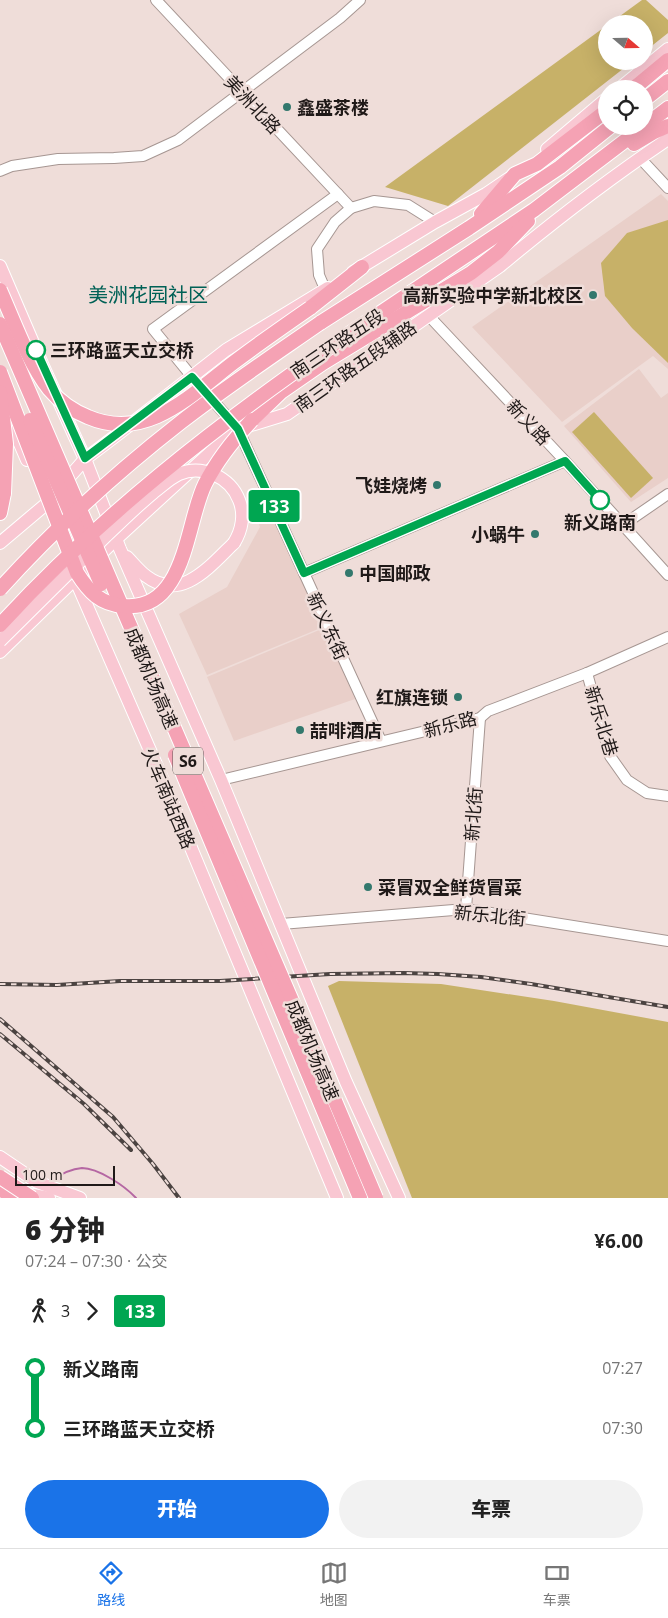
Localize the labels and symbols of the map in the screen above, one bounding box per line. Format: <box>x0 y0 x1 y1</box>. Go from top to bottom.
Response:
north arrow <box>598 15 652 70</box>
street label: 美洲北路 <box>220 69 286 139</box>
place label: 鑫盛茶楼 <box>297 95 369 119</box>
marker: 鑫盛茶楼 <box>281 101 293 113</box>
district label: 美洲花园社区 <box>88 281 208 308</box>
place label: 高新实验中学新北校区 <box>403 283 583 307</box>
marker: 高新实验中学新北校区 <box>587 289 599 301</box>
street label: 南三环路五段 <box>286 303 388 383</box>
street label: 南三环路五段辅路 <box>289 315 421 417</box>
place label: 三环路蓝天立交桥 <box>50 338 194 362</box>
marker: 三环路蓝天立交桥 <box>26 340 46 360</box>
street label: 新义路 <box>502 394 556 450</box>
place label: 飞娃烧烤 <box>355 473 427 497</box>
marker: 飞娃烧烤 <box>431 479 443 491</box>
line badge: 133 <box>245 490 303 522</box>
marker: 新义路南 <box>590 490 610 510</box>
place label: 新义路南 <box>564 510 636 534</box>
place label: 小蜗牛 <box>471 522 525 546</box>
marker: 小蜗牛 <box>529 528 541 540</box>
place label: 中国邮政 <box>359 561 431 585</box>
marker: 中国邮政 <box>343 567 355 579</box>
street label: 新义东街 <box>302 588 354 664</box>
street label: 成都机场高速 <box>120 624 184 732</box>
street label: 新乐北巷 <box>580 683 624 759</box>
place label: 红旗连锁 <box>376 685 448 709</box>
marker: 红旗连锁 <box>452 691 464 703</box>
street label: 新乐路 <box>421 705 479 743</box>
place label: 喆啡酒店 <box>310 718 382 742</box>
marker: 喆啡酒店 <box>294 724 306 736</box>
street label: 火车南站西路 <box>137 744 201 852</box>
road number: S6 <box>173 748 203 774</box>
street label: 新北街 <box>459 786 487 842</box>
place label: 菜冒双全鲜货冒菜 <box>378 875 522 899</box>
marker: 菜冒双全鲜货冒菜 <box>362 881 374 893</box>
street label: 新乐北街 <box>453 899 527 931</box>
street label: 成都机场高速 <box>281 996 345 1104</box>
scale bar <box>15 1163 115 1186</box>

